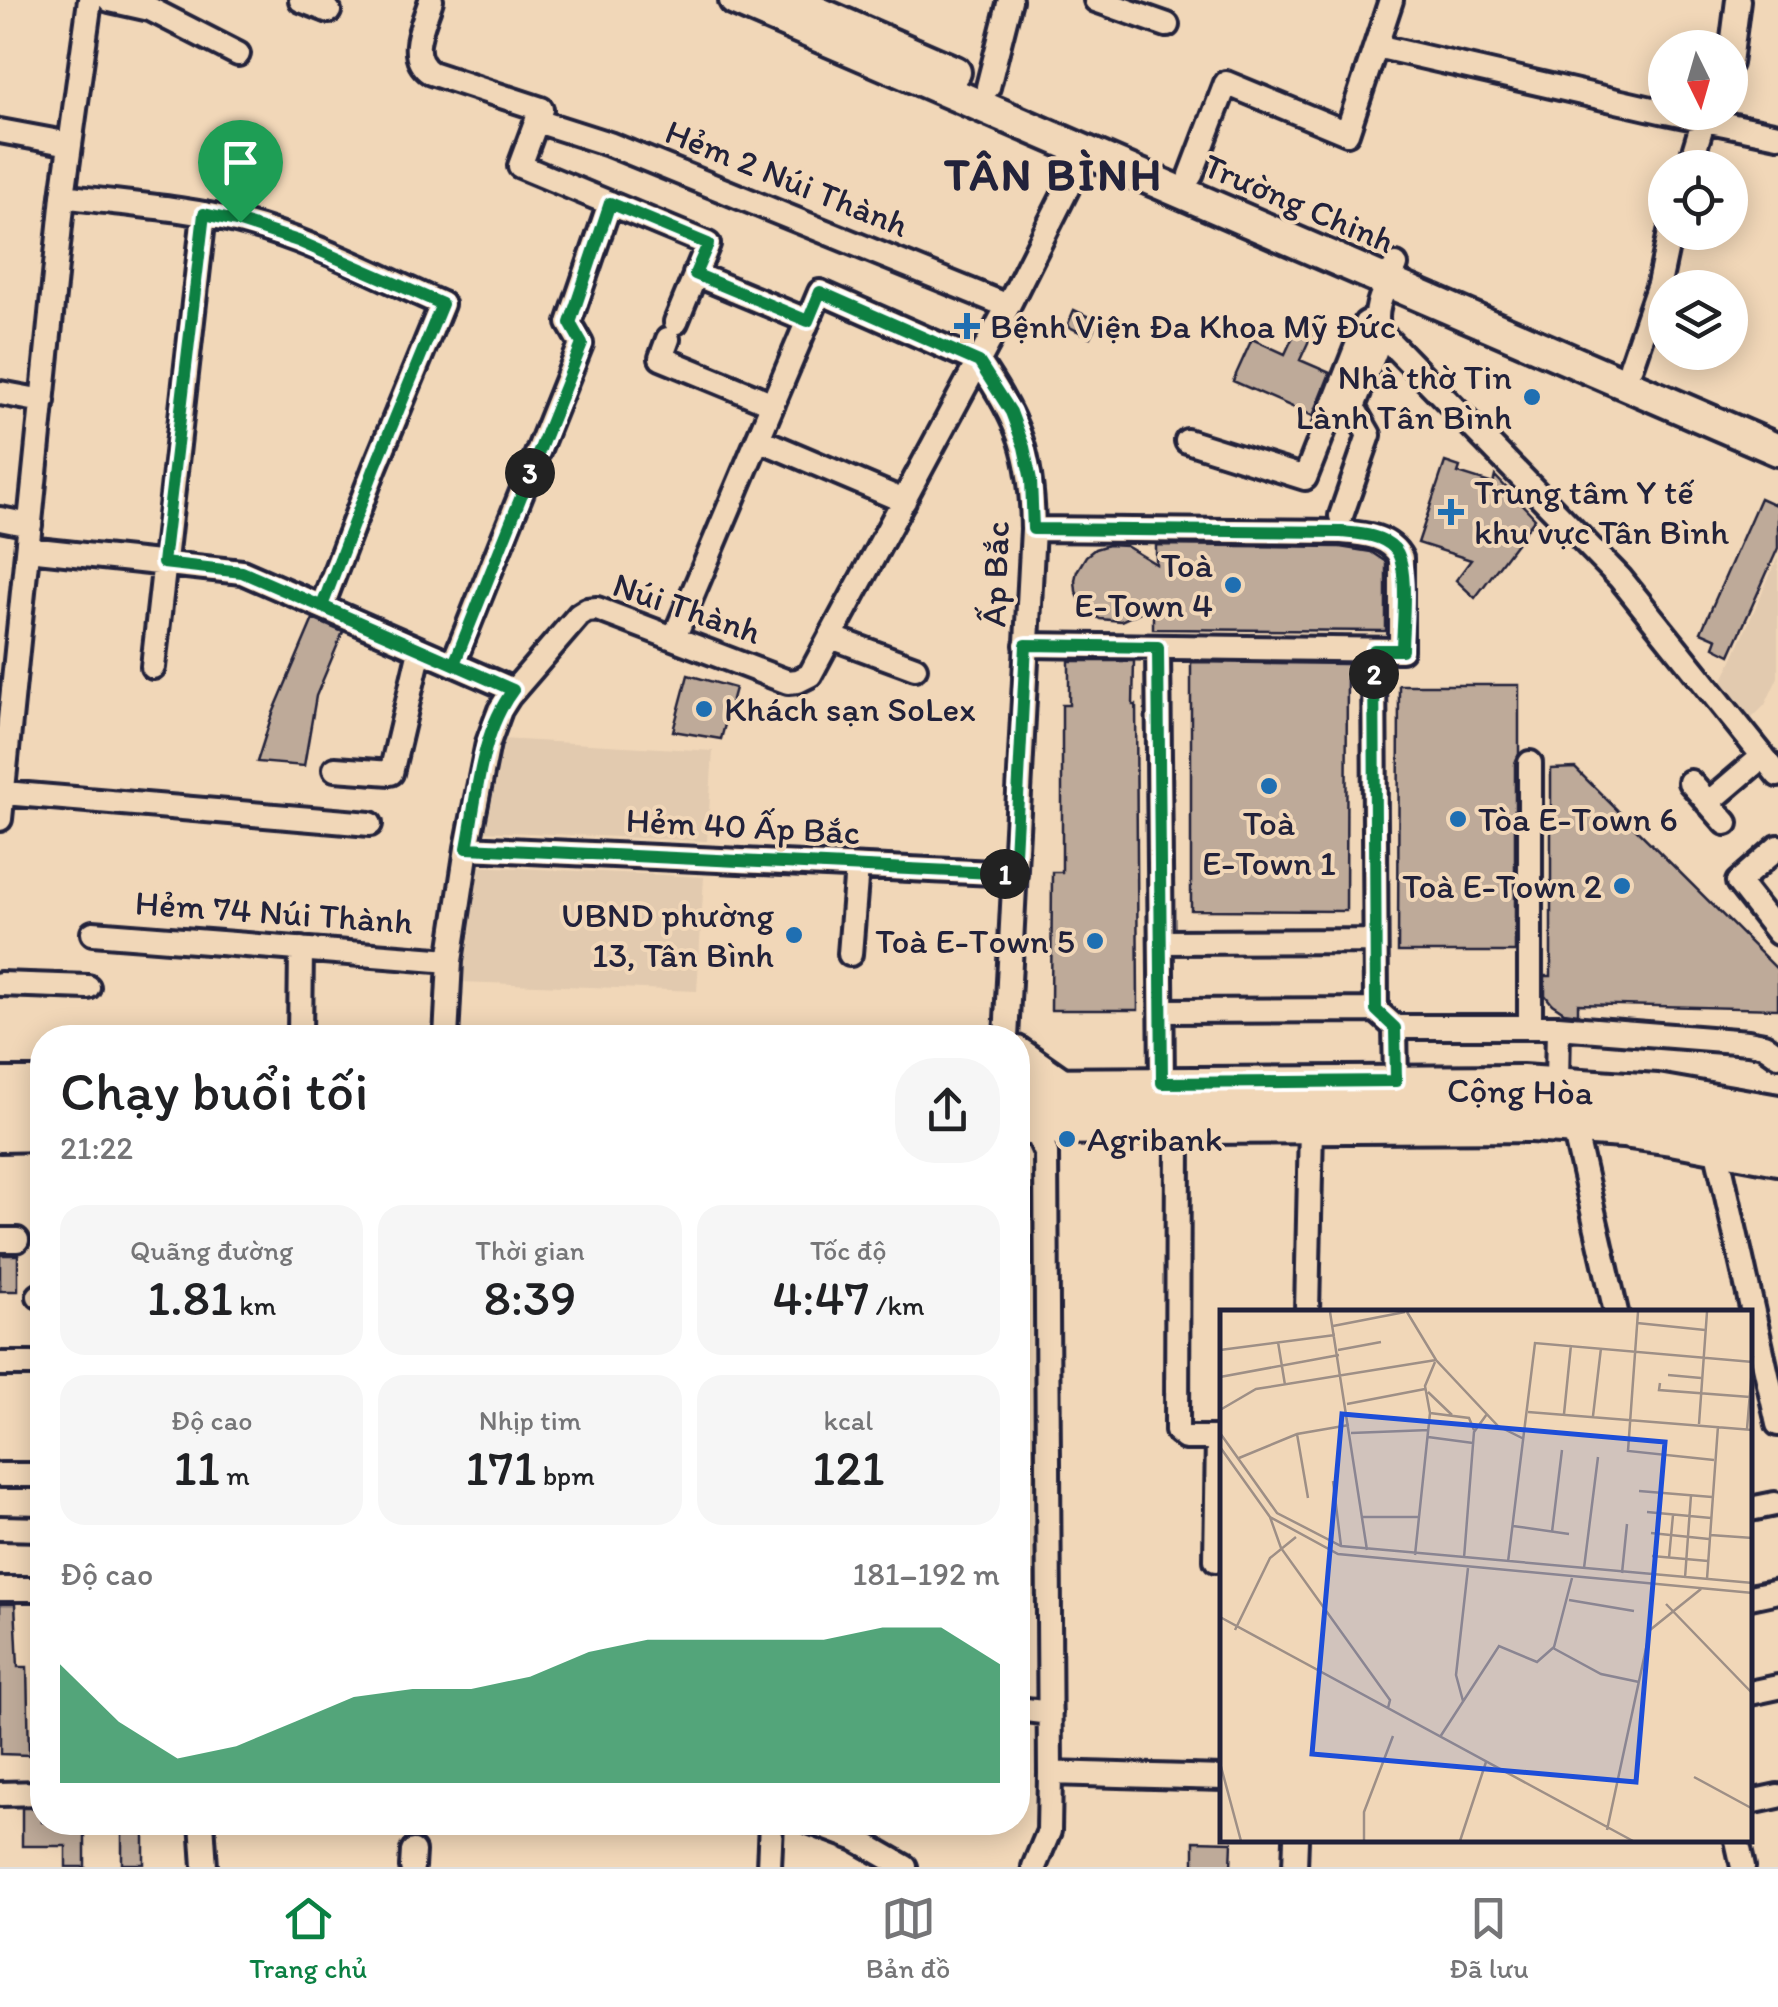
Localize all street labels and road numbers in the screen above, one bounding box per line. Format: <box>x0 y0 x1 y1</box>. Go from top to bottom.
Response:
street label: Hẻm 2 Núi Thành <box>659 110 915 246</box>
street label: Trường Chinh <box>1197 144 1401 262</box>
street label: Ấp Bắc <box>972 520 1018 628</box>
street label: Núi Thành <box>607 563 767 653</box>
street label: Hẻm 40 Ấp Bắc <box>625 799 861 853</box>
street label: Hẻm 74 Núi Thành <box>134 881 415 943</box>
street label: Cộng Hòa <box>1447 1069 1593 1113</box>

